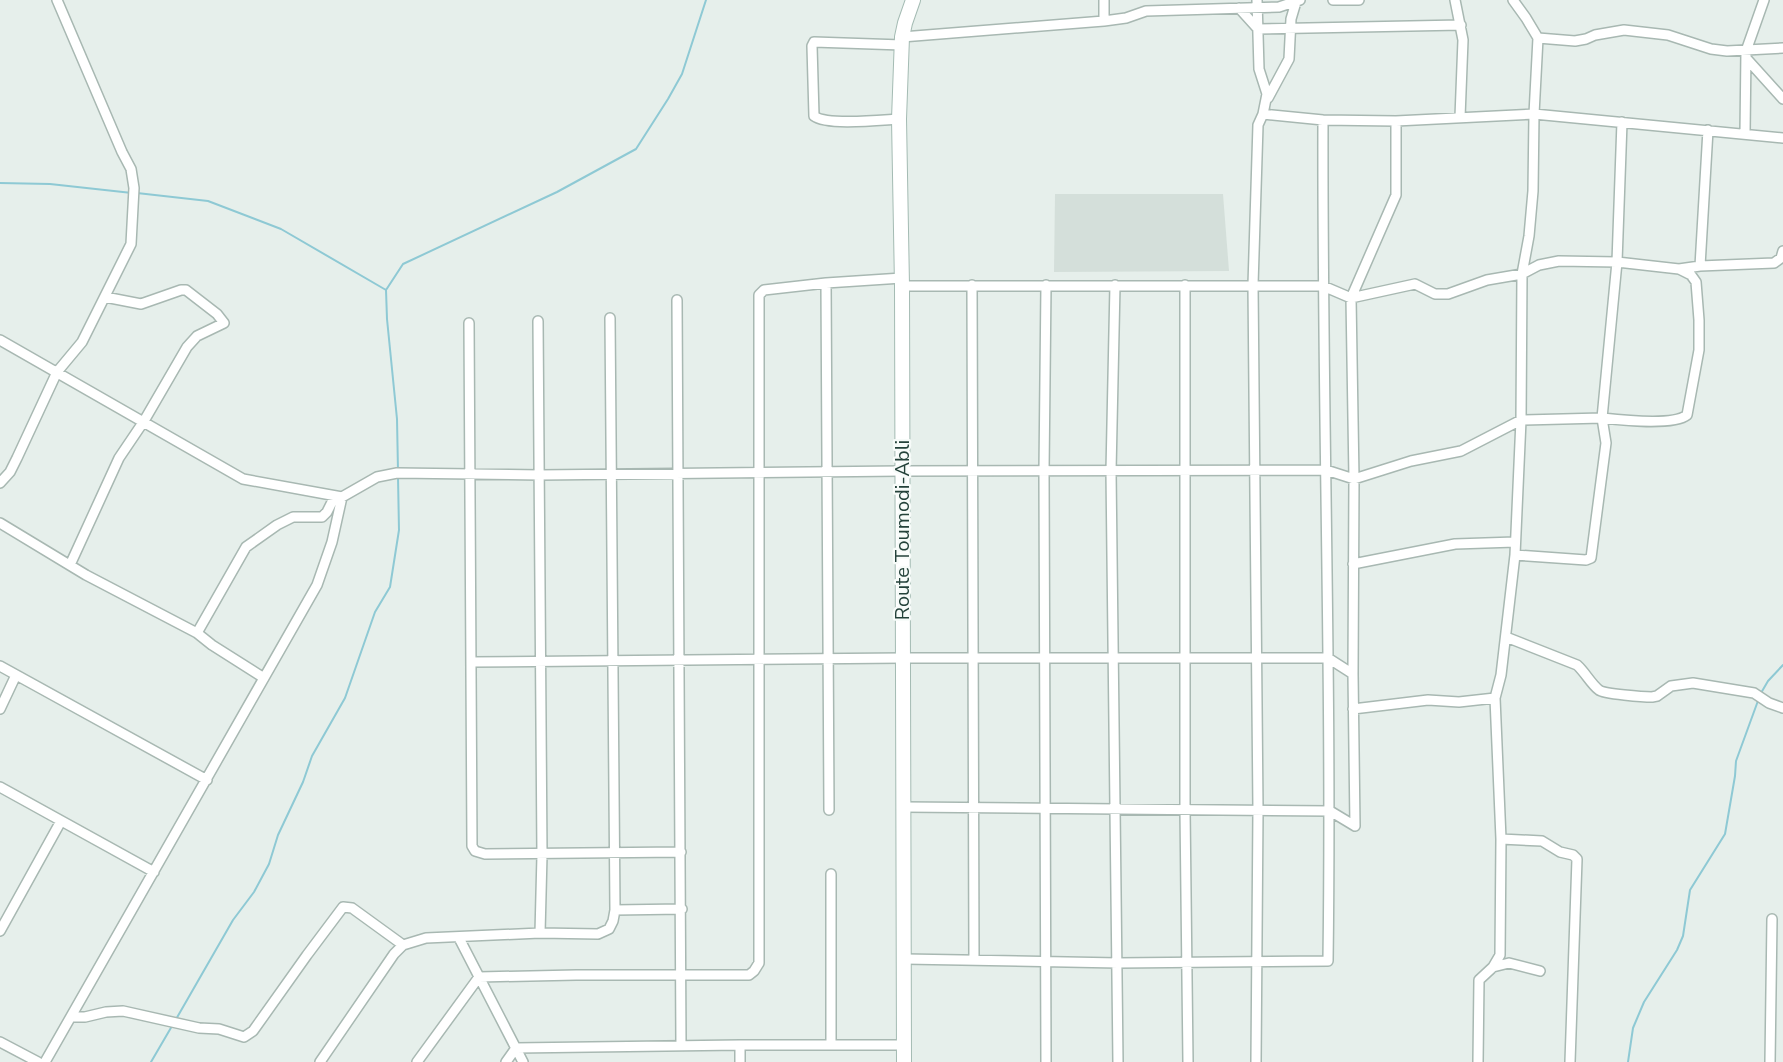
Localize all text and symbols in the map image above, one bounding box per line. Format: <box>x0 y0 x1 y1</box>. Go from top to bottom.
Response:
street label: Route Toumodi-Abli <box>889 440 916 620</box>

